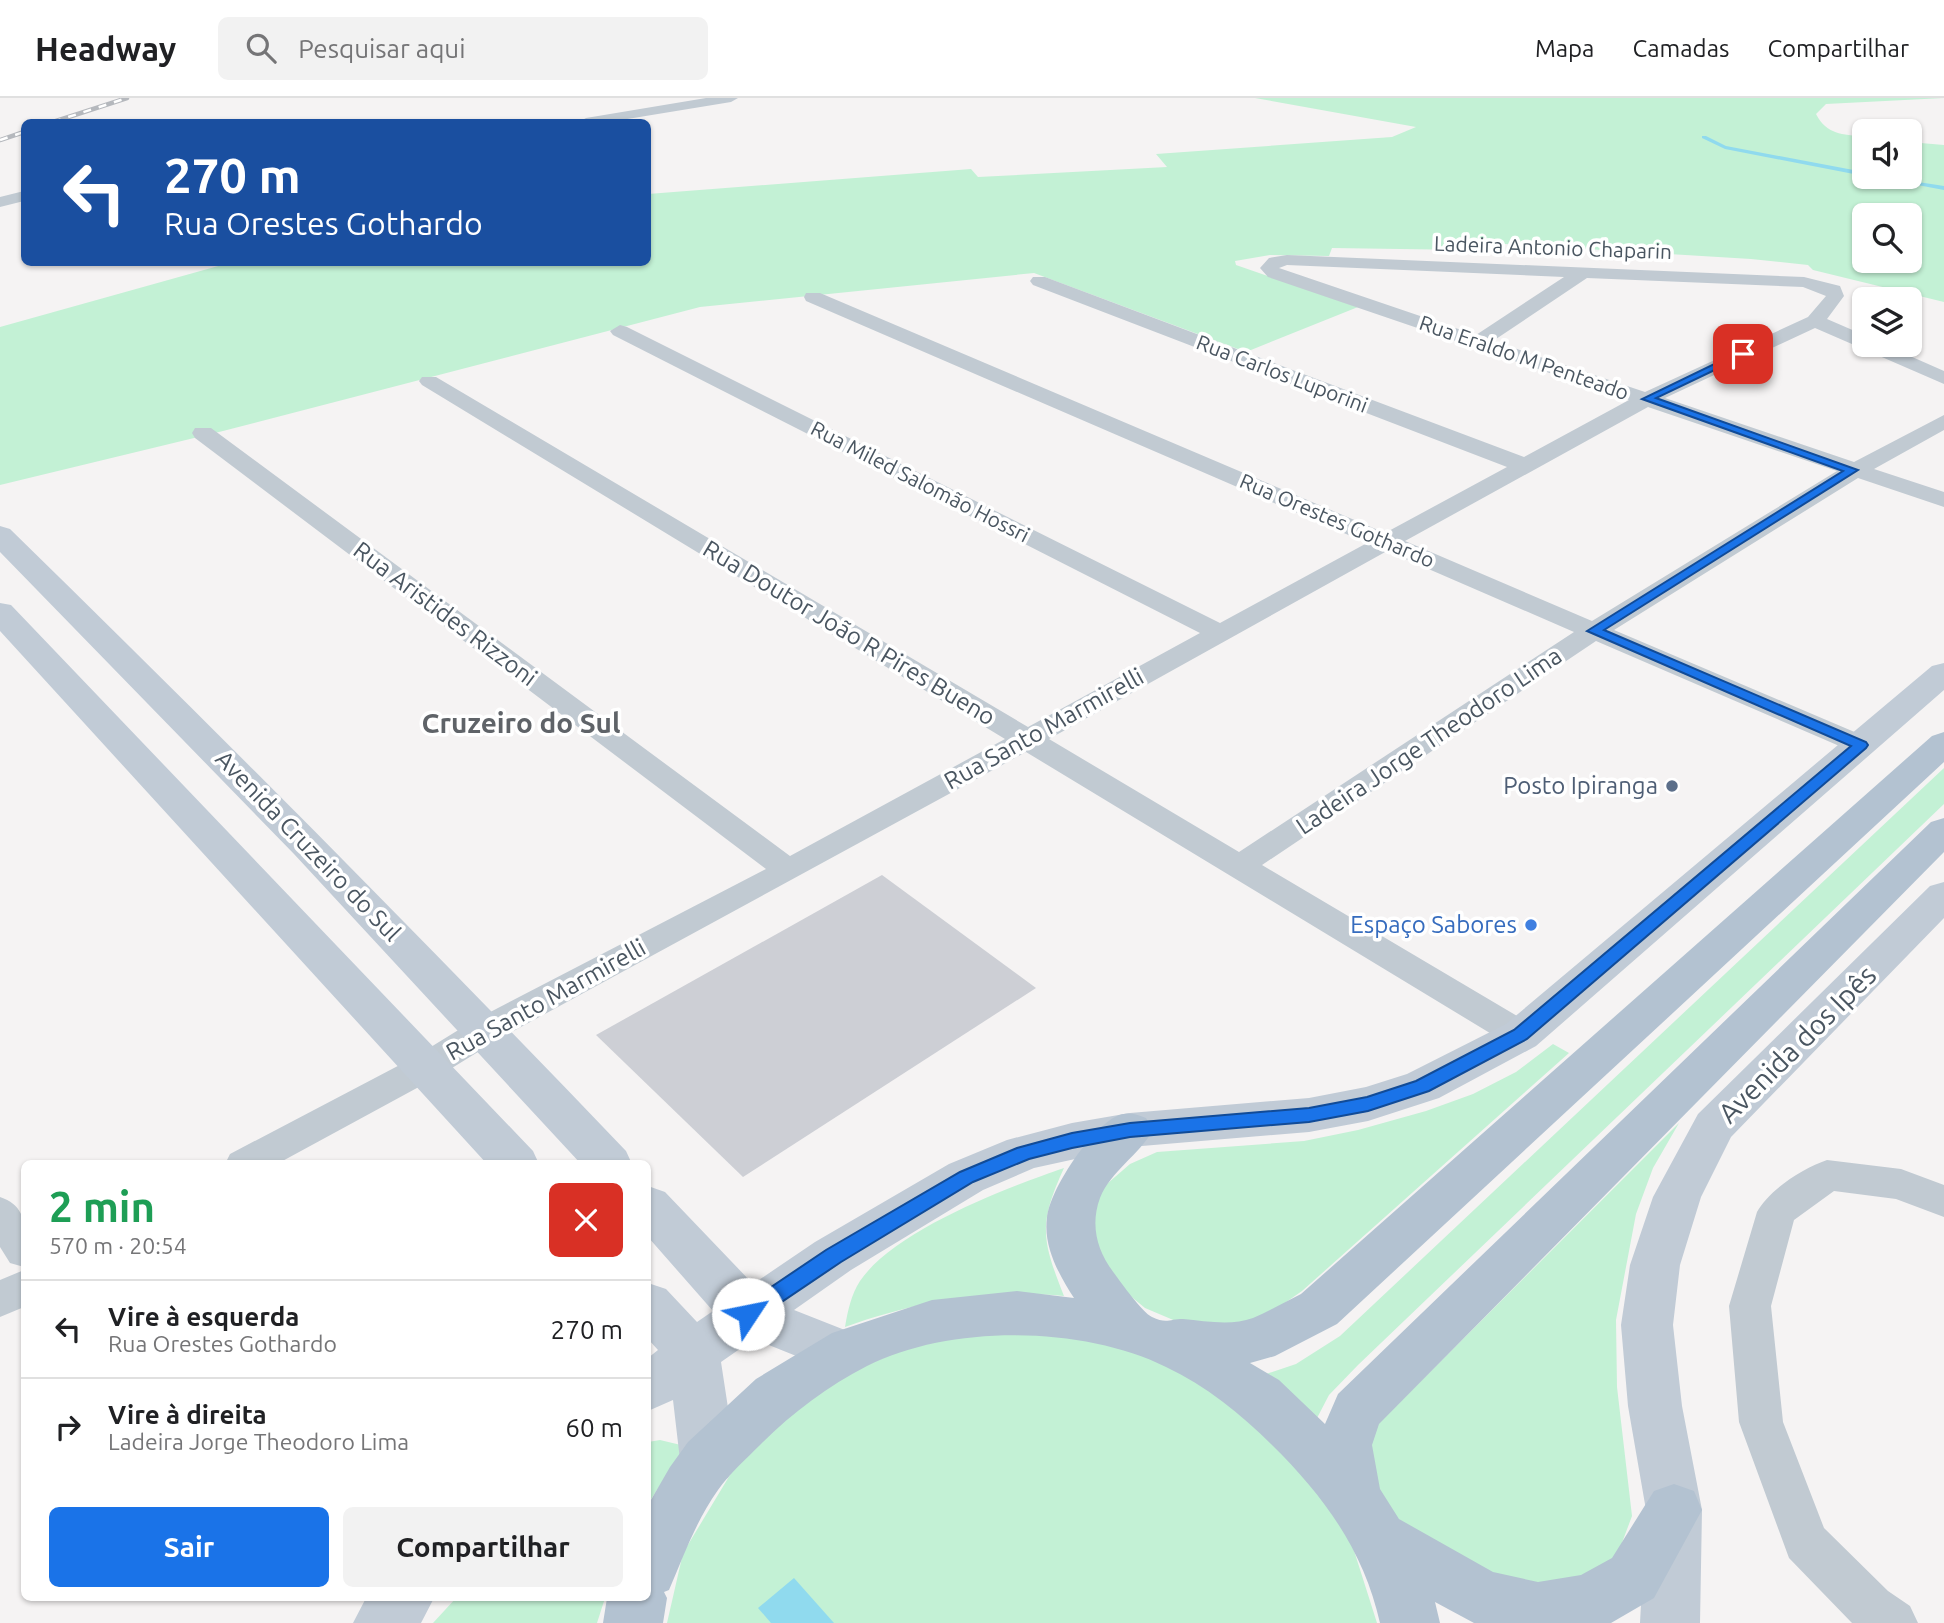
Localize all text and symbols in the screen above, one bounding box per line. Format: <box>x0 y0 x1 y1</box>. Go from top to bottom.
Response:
search box <box>218 17 708 80</box>
icon: search <box>242 29 280 67</box>
text: Headway <box>35 30 176 67</box>
text: Pesquisar aqui <box>298 34 466 63</box>
text: Mapa <box>1535 35 1594 62</box>
text: Camadas <box>1632 35 1729 62</box>
text: Compartilhar <box>1767 35 1909 62</box>
map controls <box>1852 119 1922 357</box>
button: sound <box>1852 119 1922 189</box>
icon: left <box>49 147 140 238</box>
text: 270 m <box>164 147 301 202</box>
button: search <box>1852 203 1922 273</box>
text: Rua Orestes Gothardo <box>164 205 483 241</box>
street label: Ladeira Antonio Chaparin <box>1434 231 1672 263</box>
button: layers <box>1852 287 1922 357</box>
street label: Rua Eraldo M Penteado <box>1416 310 1632 404</box>
pin <box>1713 324 1773 384</box>
street label: Rua Carlos Luporini <box>1193 329 1371 417</box>
icon: arrive <box>1724 335 1762 373</box>
street label: Rua Miled Salomão Hossri <box>807 415 1034 547</box>
street label: Rua Orestes Gothardo <box>1236 468 1438 572</box>
street label: Rua Doutor João R Pires Bueno <box>698 535 1000 731</box>
street label: Rua Aristides Rizzoni <box>348 536 542 691</box>
street label: Ladeira Jorge Theodoro Lima <box>1291 642 1567 840</box>
street label: Rua Santo Marmirelli <box>939 663 1148 795</box>
district label: Cruzeiro do Sul <box>422 707 620 738</box>
street label: Avenida Cruzeiro do Sul <box>211 745 406 946</box>
place label: Posto Ipiranga <box>1503 772 1658 799</box>
marker: Posto Ipiranga <box>1664 778 1680 794</box>
place label: Espaço Sabores <box>1350 911 1517 938</box>
marker: Espaço Sabores <box>1523 917 1539 933</box>
street label: Rua Santo Marmirelli <box>441 934 650 1066</box>
street label: Avenida dos Ipês <box>1712 959 1882 1129</box>
text: 2 min <box>49 1183 155 1230</box>
button: close <box>549 1183 623 1257</box>
text: 570 m · 20:54 <box>49 1233 187 1258</box>
position arrow <box>711 1277 785 1351</box>
text: Vire à esquerda <box>108 1302 299 1331</box>
icon: left <box>49 1310 87 1348</box>
text: 270 m <box>551 1315 623 1344</box>
text: Rua Orestes Gothardo <box>108 1331 337 1356</box>
text: Vire à direita <box>108 1400 267 1429</box>
icon: right <box>49 1408 87 1446</box>
text: 60 m <box>565 1413 623 1442</box>
text: Ladeira Jorge Theodoro Lima <box>108 1429 409 1454</box>
button: Sair <box>49 1507 329 1587</box>
button: Compartilhar <box>343 1507 623 1587</box>

